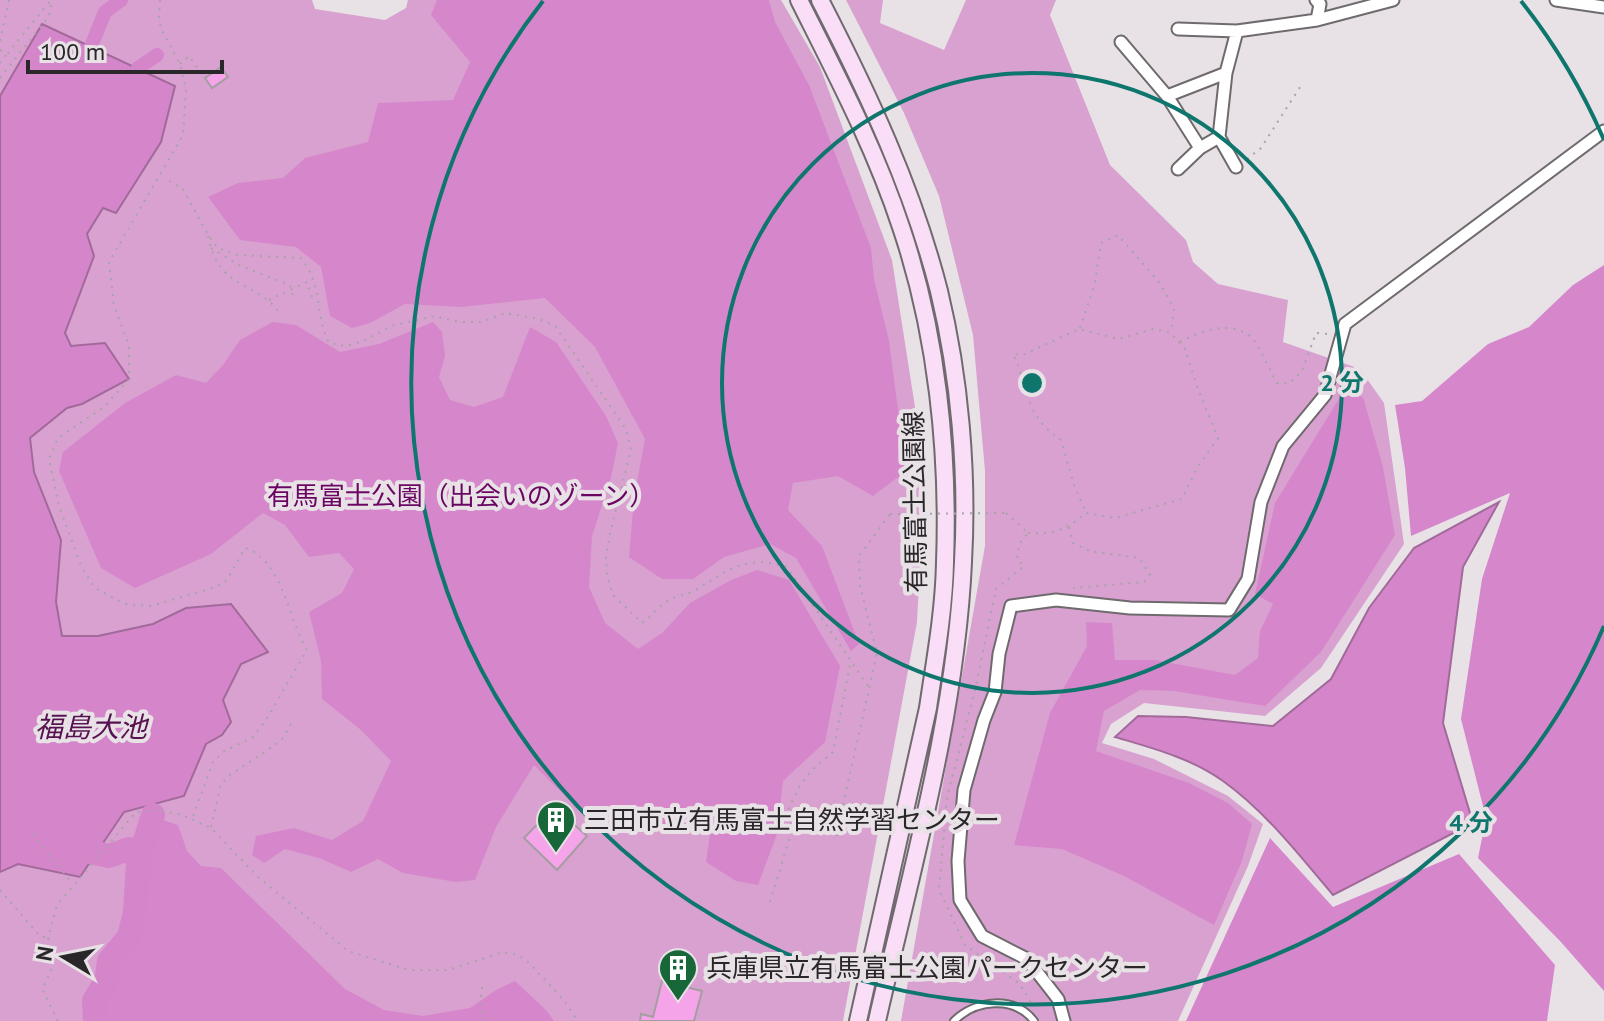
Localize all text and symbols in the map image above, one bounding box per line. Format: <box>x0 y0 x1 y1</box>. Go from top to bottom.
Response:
scale bar <box>28 24 222 74</box>
text: 100 m <box>40 36 105 67</box>
text: 2 分 <box>1320 367 1364 398</box>
centre of rings <box>1018 369 1046 397</box>
street label: 有馬富士公園線 <box>896 411 933 593</box>
park label: 有馬富士公園（出会いのゾーン） <box>267 479 655 512</box>
water label: 福島大池 <box>35 708 150 745</box>
building icon: 三田市立有馬富士自然学習センター <box>535 799 577 854</box>
place label: 三田市立有馬富士自然学習センター <box>584 803 1000 836</box>
text: 4 分 <box>1449 807 1493 838</box>
north arrow <box>24 917 104 997</box>
text: N <box>29 944 59 963</box>
building icon: 兵庫県立有馬富士公園パークセンター <box>657 947 699 1002</box>
place label: 兵庫県立有馬富士公園パークセンター <box>706 951 1148 984</box>

